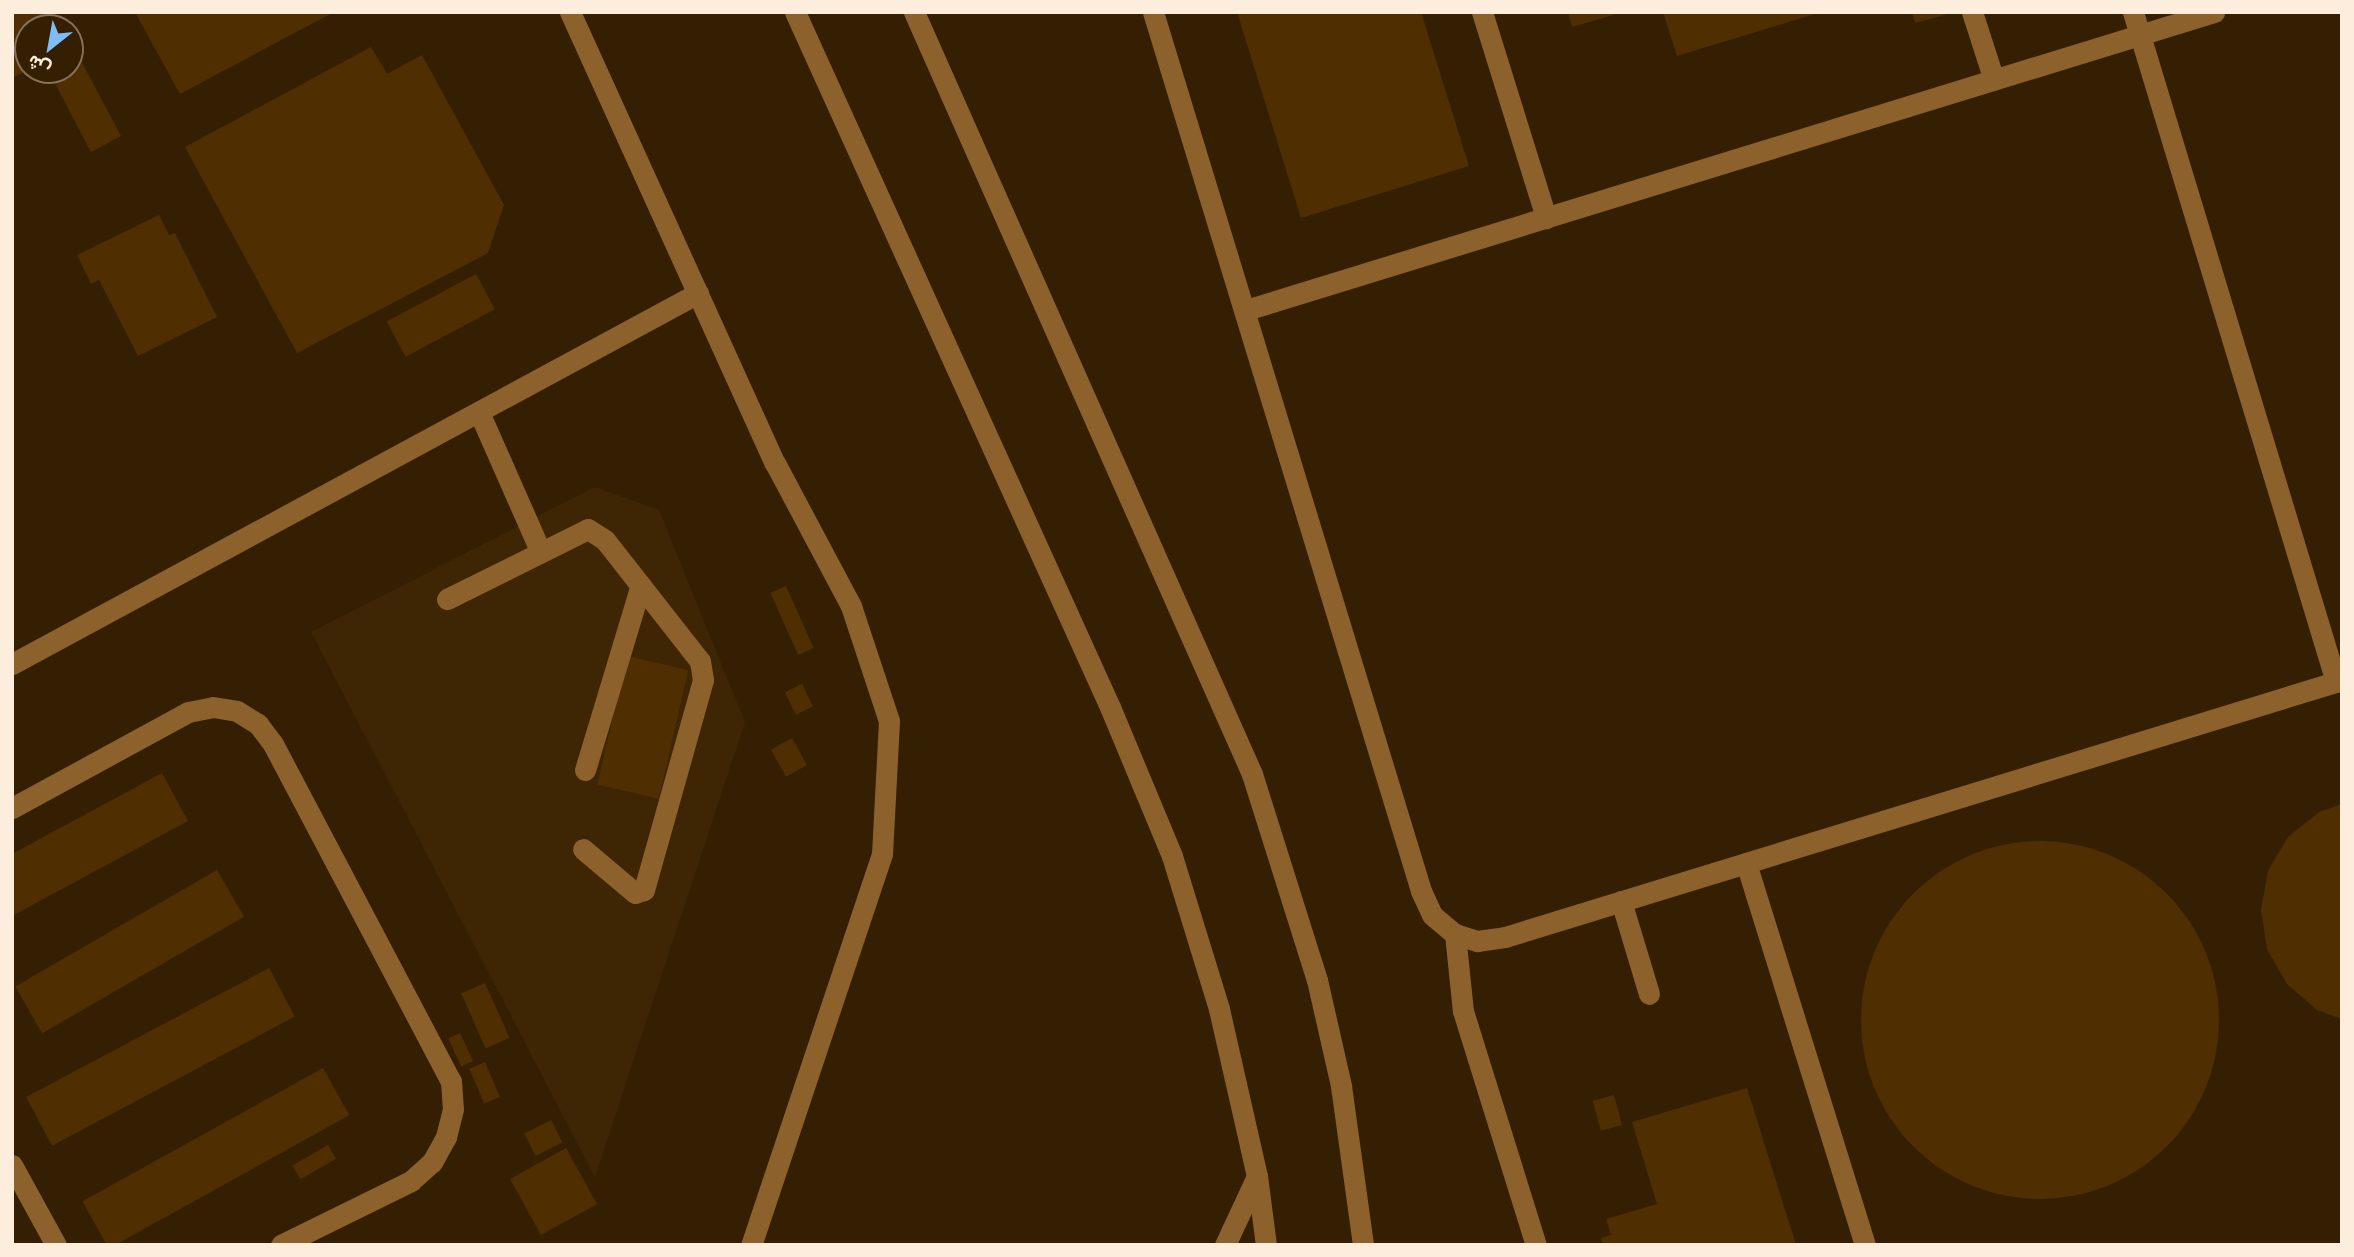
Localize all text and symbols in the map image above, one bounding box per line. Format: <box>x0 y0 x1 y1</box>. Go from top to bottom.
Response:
north arrow <box>14 14 84 84</box>
text: ش <box>23 50 55 81</box>

